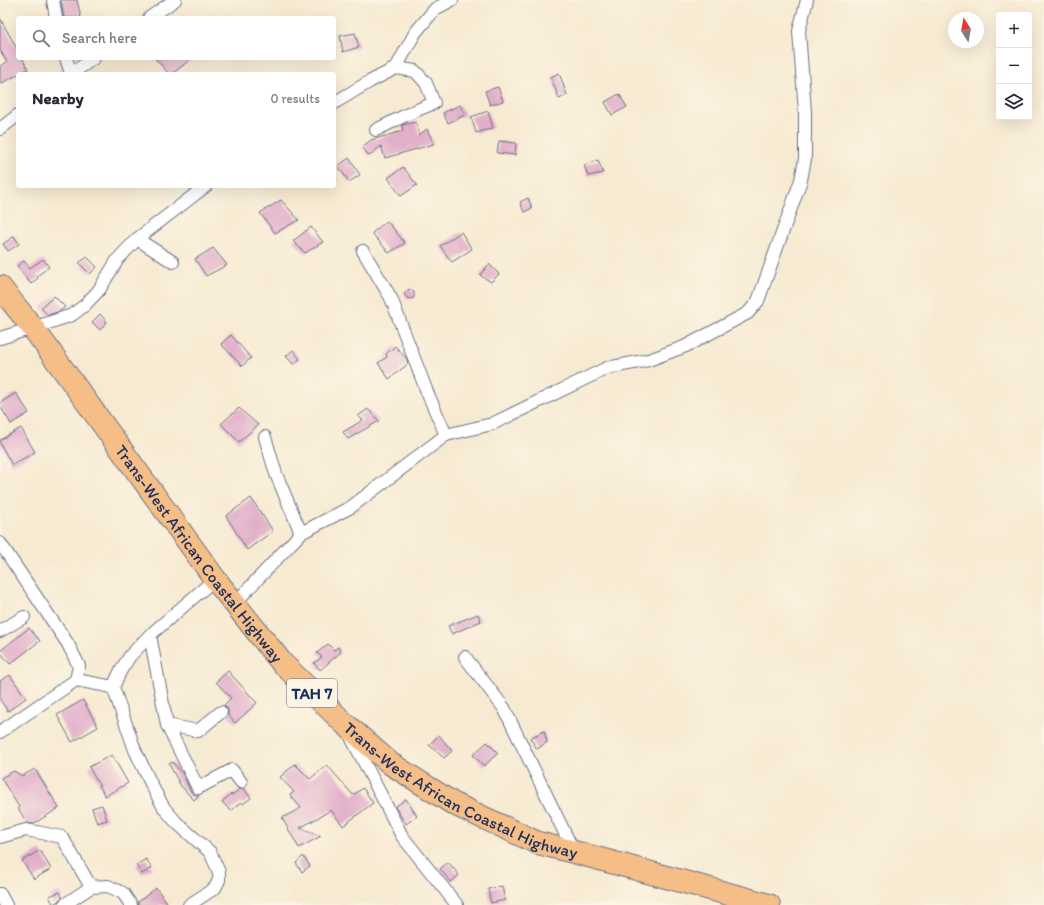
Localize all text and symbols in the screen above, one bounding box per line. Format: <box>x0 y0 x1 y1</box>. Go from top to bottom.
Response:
north arrow <box>948 12 984 48</box>
map controls <box>996 12 1032 120</box>
button: + <box>996 12 1032 48</box>
search box <box>16 16 336 60</box>
icon: search <box>30 27 52 49</box>
text: Search here <box>62 29 137 47</box>
button: − <box>996 48 1032 84</box>
button: layers <box>996 84 1032 120</box>
text: Nearby <box>32 88 84 108</box>
text: 0 results <box>270 91 320 106</box>
street label: Trans-West African Coastal Highway <box>111 441 288 666</box>
road number: TAH 7 <box>287 679 337 707</box>
street label: Trans-West African Coastal Highway <box>340 717 580 863</box>

